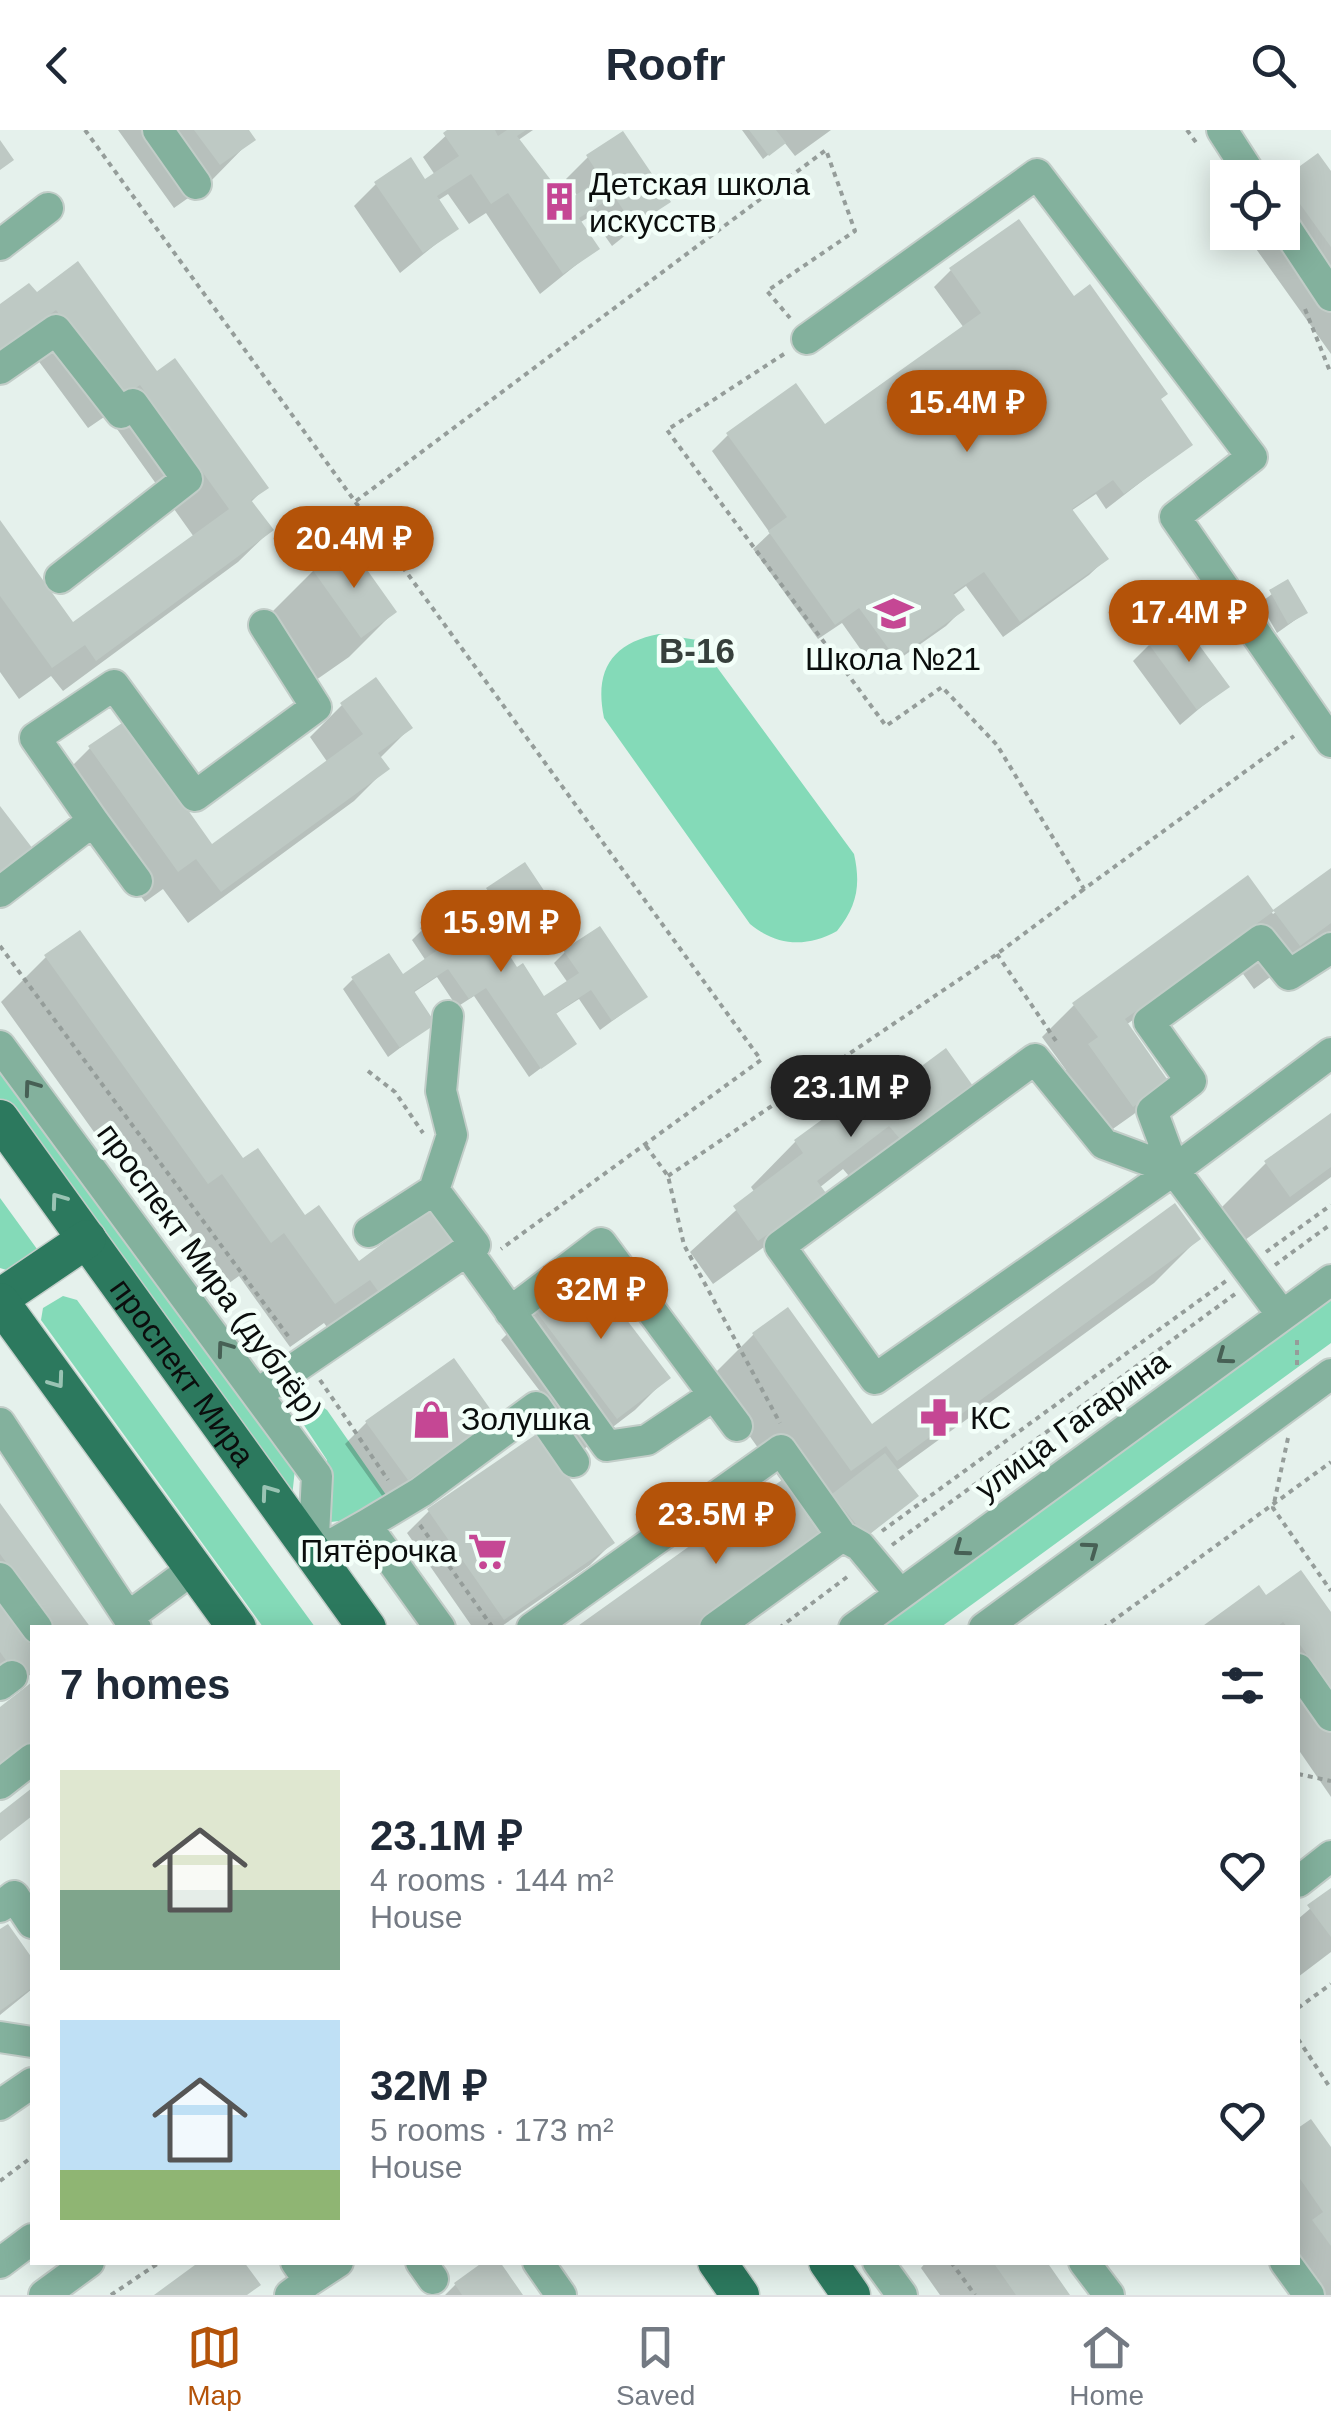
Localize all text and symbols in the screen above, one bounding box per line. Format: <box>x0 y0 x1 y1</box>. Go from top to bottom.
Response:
icon: back <box>30 38 85 93</box>
icon: search <box>1246 38 1301 93</box>
text: Roofr <box>606 39 725 90</box>
map controls <box>1210 160 1300 250</box>
button: locate <box>1210 160 1300 250</box>
place label: Детская школа искусств <box>589 166 810 239</box>
building icon: Детская школа искусств <box>538 181 580 223</box>
pin: 15.4M ₽ <box>875 370 1059 455</box>
text: 15.4M ₽ <box>909 384 1025 420</box>
pin: 20.4M ₽ <box>262 506 446 591</box>
text: 20.4M ₽ <box>296 520 412 556</box>
pin: 17.4M ₽ <box>1097 580 1281 665</box>
school or university icon: Школа №21 <box>872 593 914 635</box>
text: 17.4M ₽ <box>1131 594 1247 630</box>
district label: В-16 <box>659 631 735 670</box>
place label: Школа №21 <box>805 641 981 677</box>
pin: 15.9M ₽ <box>409 890 593 975</box>
text: 15.9M ₽ <box>443 904 559 940</box>
pin: 23.1M ₽ <box>759 1055 943 1140</box>
text: 23.1M ₽ <box>793 1069 909 1105</box>
one-way arrow <box>25 1080 42 1098</box>
street label: проспект Мира (дублёр) <box>89 1116 331 1428</box>
one-way arrow <box>53 1193 70 1211</box>
pin: 32M ₽ <box>531 1257 671 1342</box>
text: 32M ₽ <box>556 1271 646 1307</box>
street label: проспект Мира <box>102 1272 264 1474</box>
one-way arrow <box>217 1341 236 1360</box>
street label: улица Гагарина <box>968 1343 1176 1507</box>
one-way arrow <box>1216 1345 1235 1364</box>
one-way arrow <box>46 1370 63 1388</box>
pharmacy icon: КС <box>919 1397 961 1439</box>
shop icon: Золушка <box>410 1398 452 1440</box>
place label: КС <box>970 1400 1011 1436</box>
place label: Золушка <box>461 1401 590 1437</box>
pin: 23.5M ₽ <box>624 1482 808 1567</box>
one-way arrow <box>263 1485 280 1503</box>
text: 23.5M ₽ <box>658 1496 774 1532</box>
supermarket icon: Пятёрочка <box>466 1530 508 1572</box>
place label: Пятёрочка <box>300 1533 457 1569</box>
one-way arrow <box>954 1538 972 1555</box>
one-way arrow <box>1080 1544 1098 1561</box>
icon: filters <box>1215 1658 1270 1713</box>
text: 7 homes <box>60 1661 230 1708</box>
icon: home <box>140 1810 260 1930</box>
text: 23.1M ₽ <box>370 1812 523 1859</box>
icon: heart <box>1215 1843 1270 1898</box>
text: 4 rooms · 144 m² <box>370 1862 614 1898</box>
text: House <box>370 1899 463 1935</box>
icon: home <box>140 2060 260 2180</box>
text: 32M ₽ <box>370 2062 488 2109</box>
icon: heart <box>1215 2093 1270 2148</box>
text: 5 rooms · 173 m² <box>370 2112 614 2148</box>
text: House <box>370 2149 463 2185</box>
tab: Map <box>187 2320 242 2412</box>
tab: Saved <box>616 2320 695 2412</box>
tab: Home <box>1069 2320 1144 2412</box>

